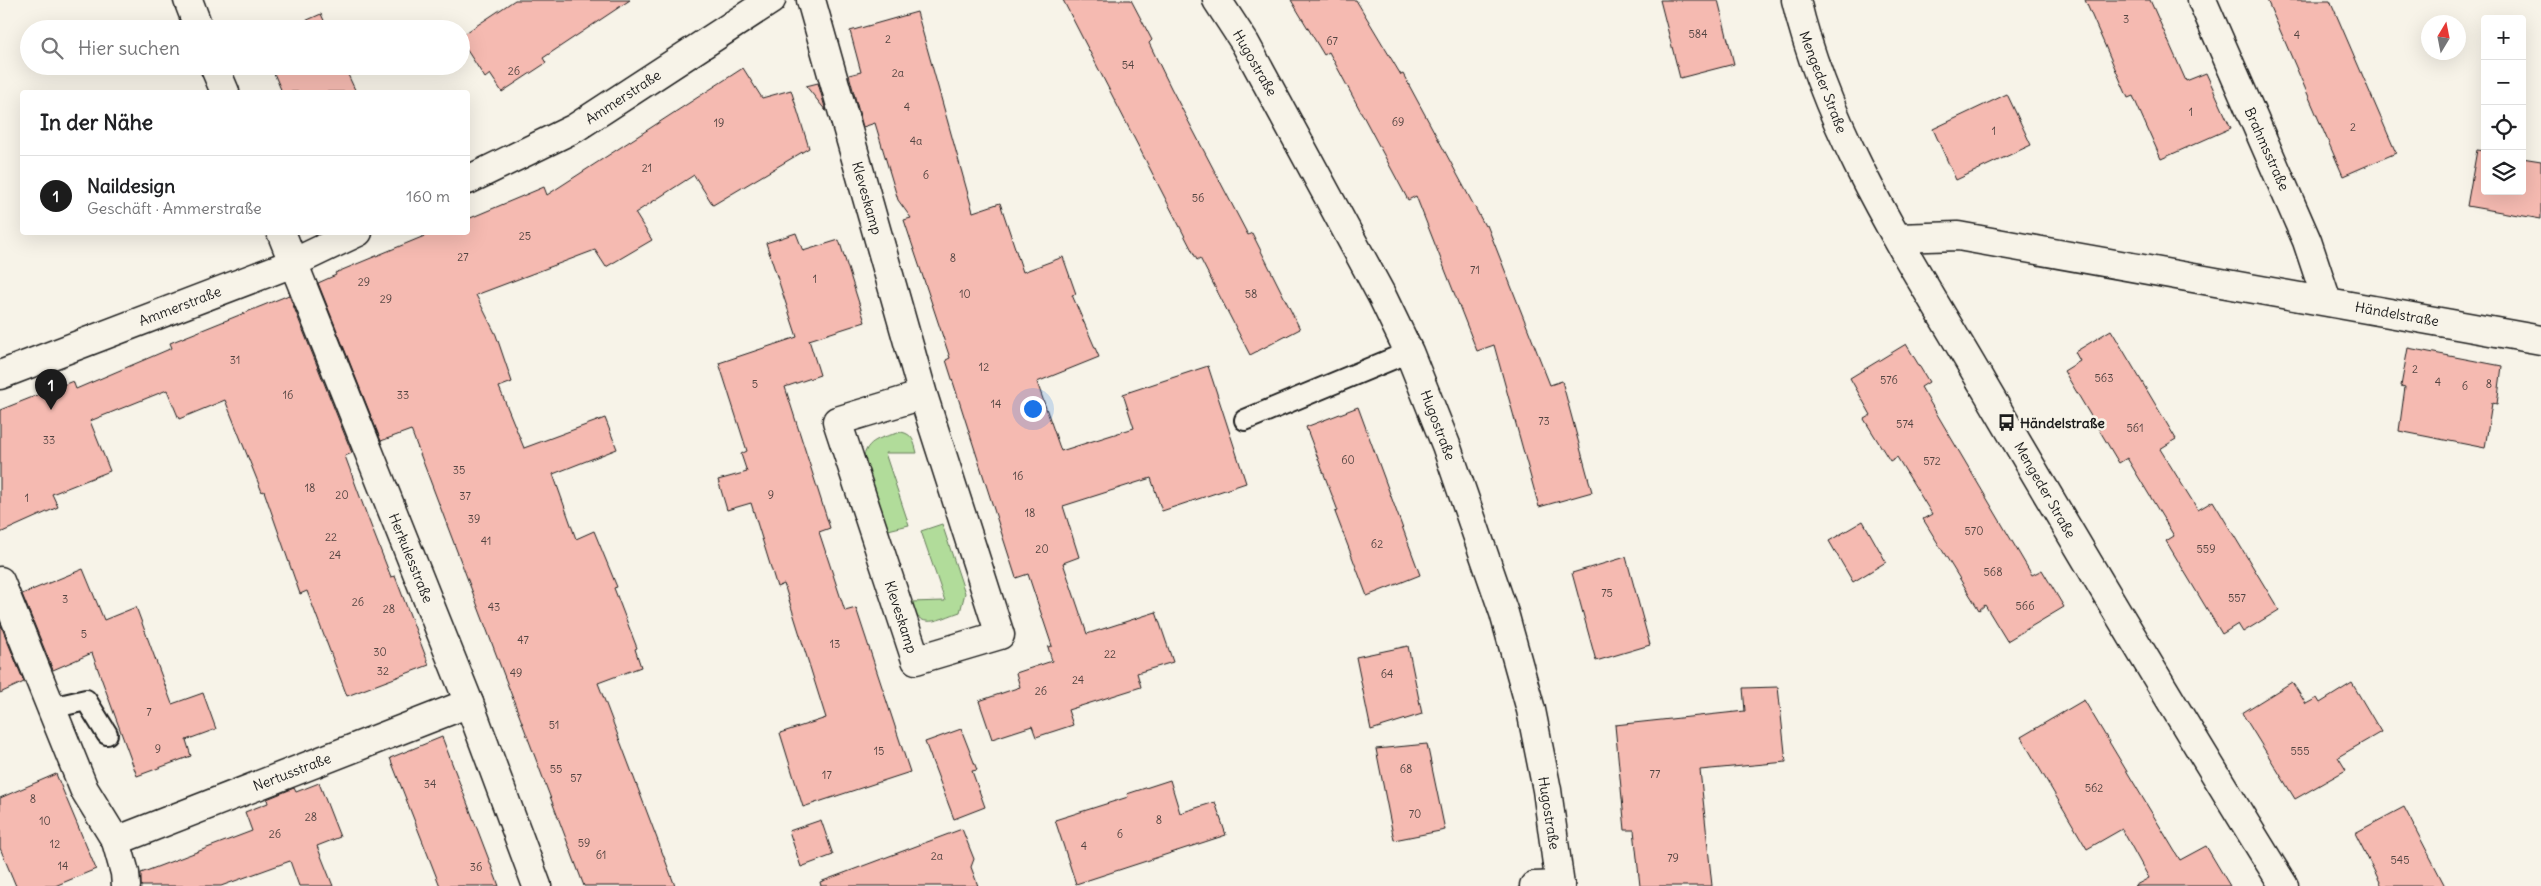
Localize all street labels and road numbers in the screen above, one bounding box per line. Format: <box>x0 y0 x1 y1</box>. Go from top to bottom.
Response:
street label: Hugostraße <box>1229 27 1281 99</box>
street label: Mengeder Straße <box>1795 28 1851 136</box>
street label: Ammerstraße <box>582 66 664 128</box>
street label: Brahmsstraße <box>2241 105 2293 193</box>
street label: Kleveskamp <box>848 159 886 237</box>
street label: Ammerstraße <box>136 282 224 330</box>
street label: Händelstraße <box>2354 298 2440 330</box>
street label: Hugostraße <box>1416 387 1460 463</box>
street label: Mengeder Straße <box>2010 439 2080 541</box>
street label: Herkulesstraße <box>385 510 437 606</box>
street label: Kleveskamp <box>881 578 921 656</box>
street label: Nertusstraße <box>251 749 333 795</box>
street label: Hugostraße <box>1534 775 1564 851</box>

